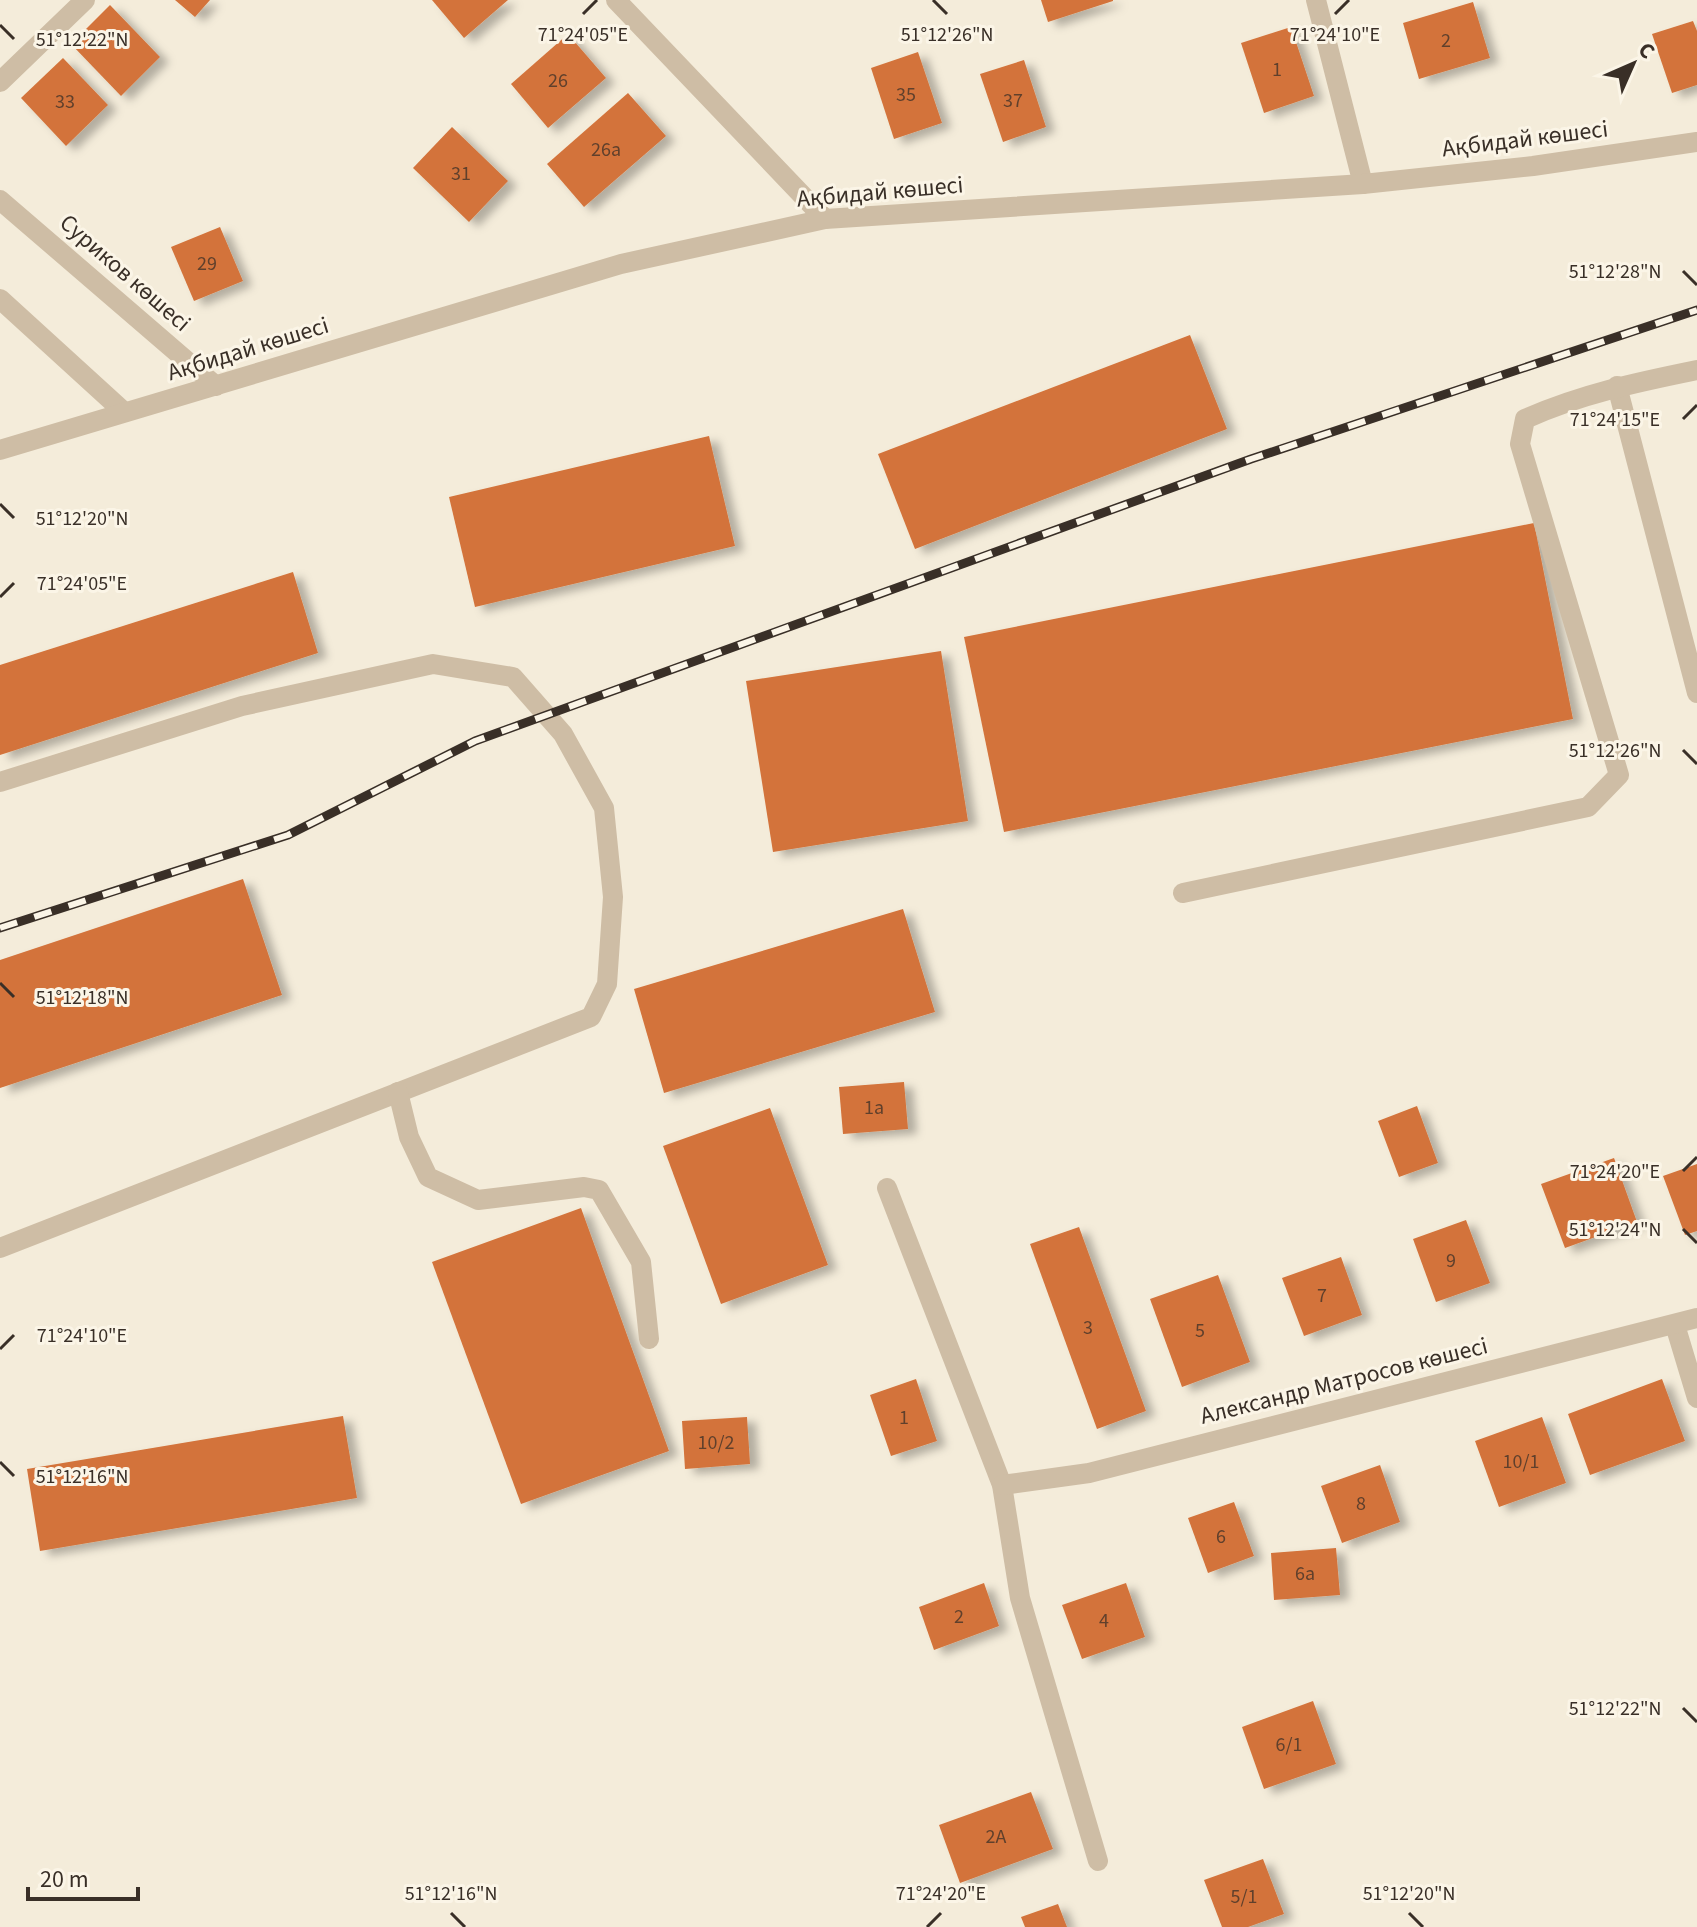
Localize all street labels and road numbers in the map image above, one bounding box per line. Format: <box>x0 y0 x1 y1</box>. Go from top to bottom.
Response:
street label: Ақбидай көшесі <box>1440 111 1610 167</box>
street label: Ақбидай көшесі <box>795 167 965 217</box>
street label: Суриков көшесі <box>52 206 198 340</box>
street label: Ақбидай көшесі <box>163 308 333 390</box>
street label: Александр Матросов көшесі <box>1196 1328 1492 1434</box>

